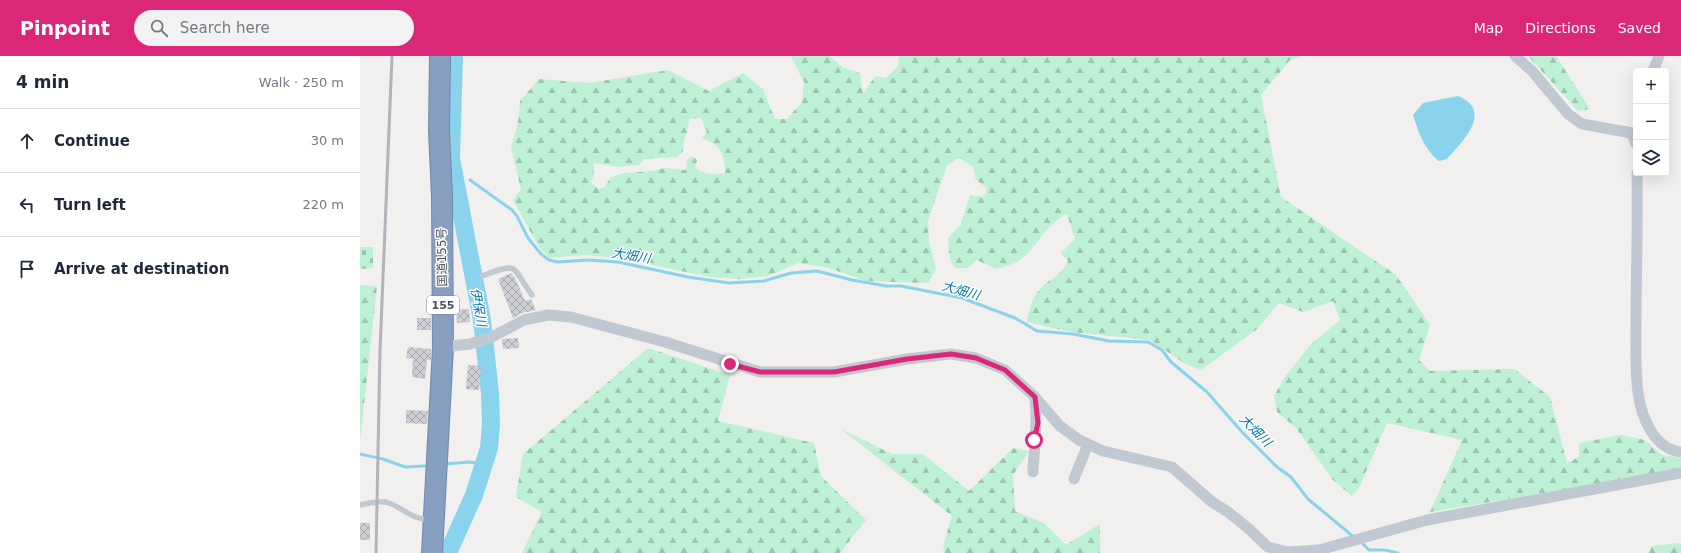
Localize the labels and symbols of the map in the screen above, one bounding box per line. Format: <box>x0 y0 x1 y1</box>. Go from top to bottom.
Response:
street label: 国道155号 <box>434 227 450 287</box>
water label: 大畑川 <box>610 245 653 266</box>
water label: 大畑川 <box>940 278 984 304</box>
water label: 伊保川 <box>468 287 490 330</box>
road number: 155 <box>427 296 459 314</box>
route end <box>721 355 739 373</box>
water label: 大畑川 <box>1237 411 1276 451</box>
route start <box>1025 431 1043 449</box>

